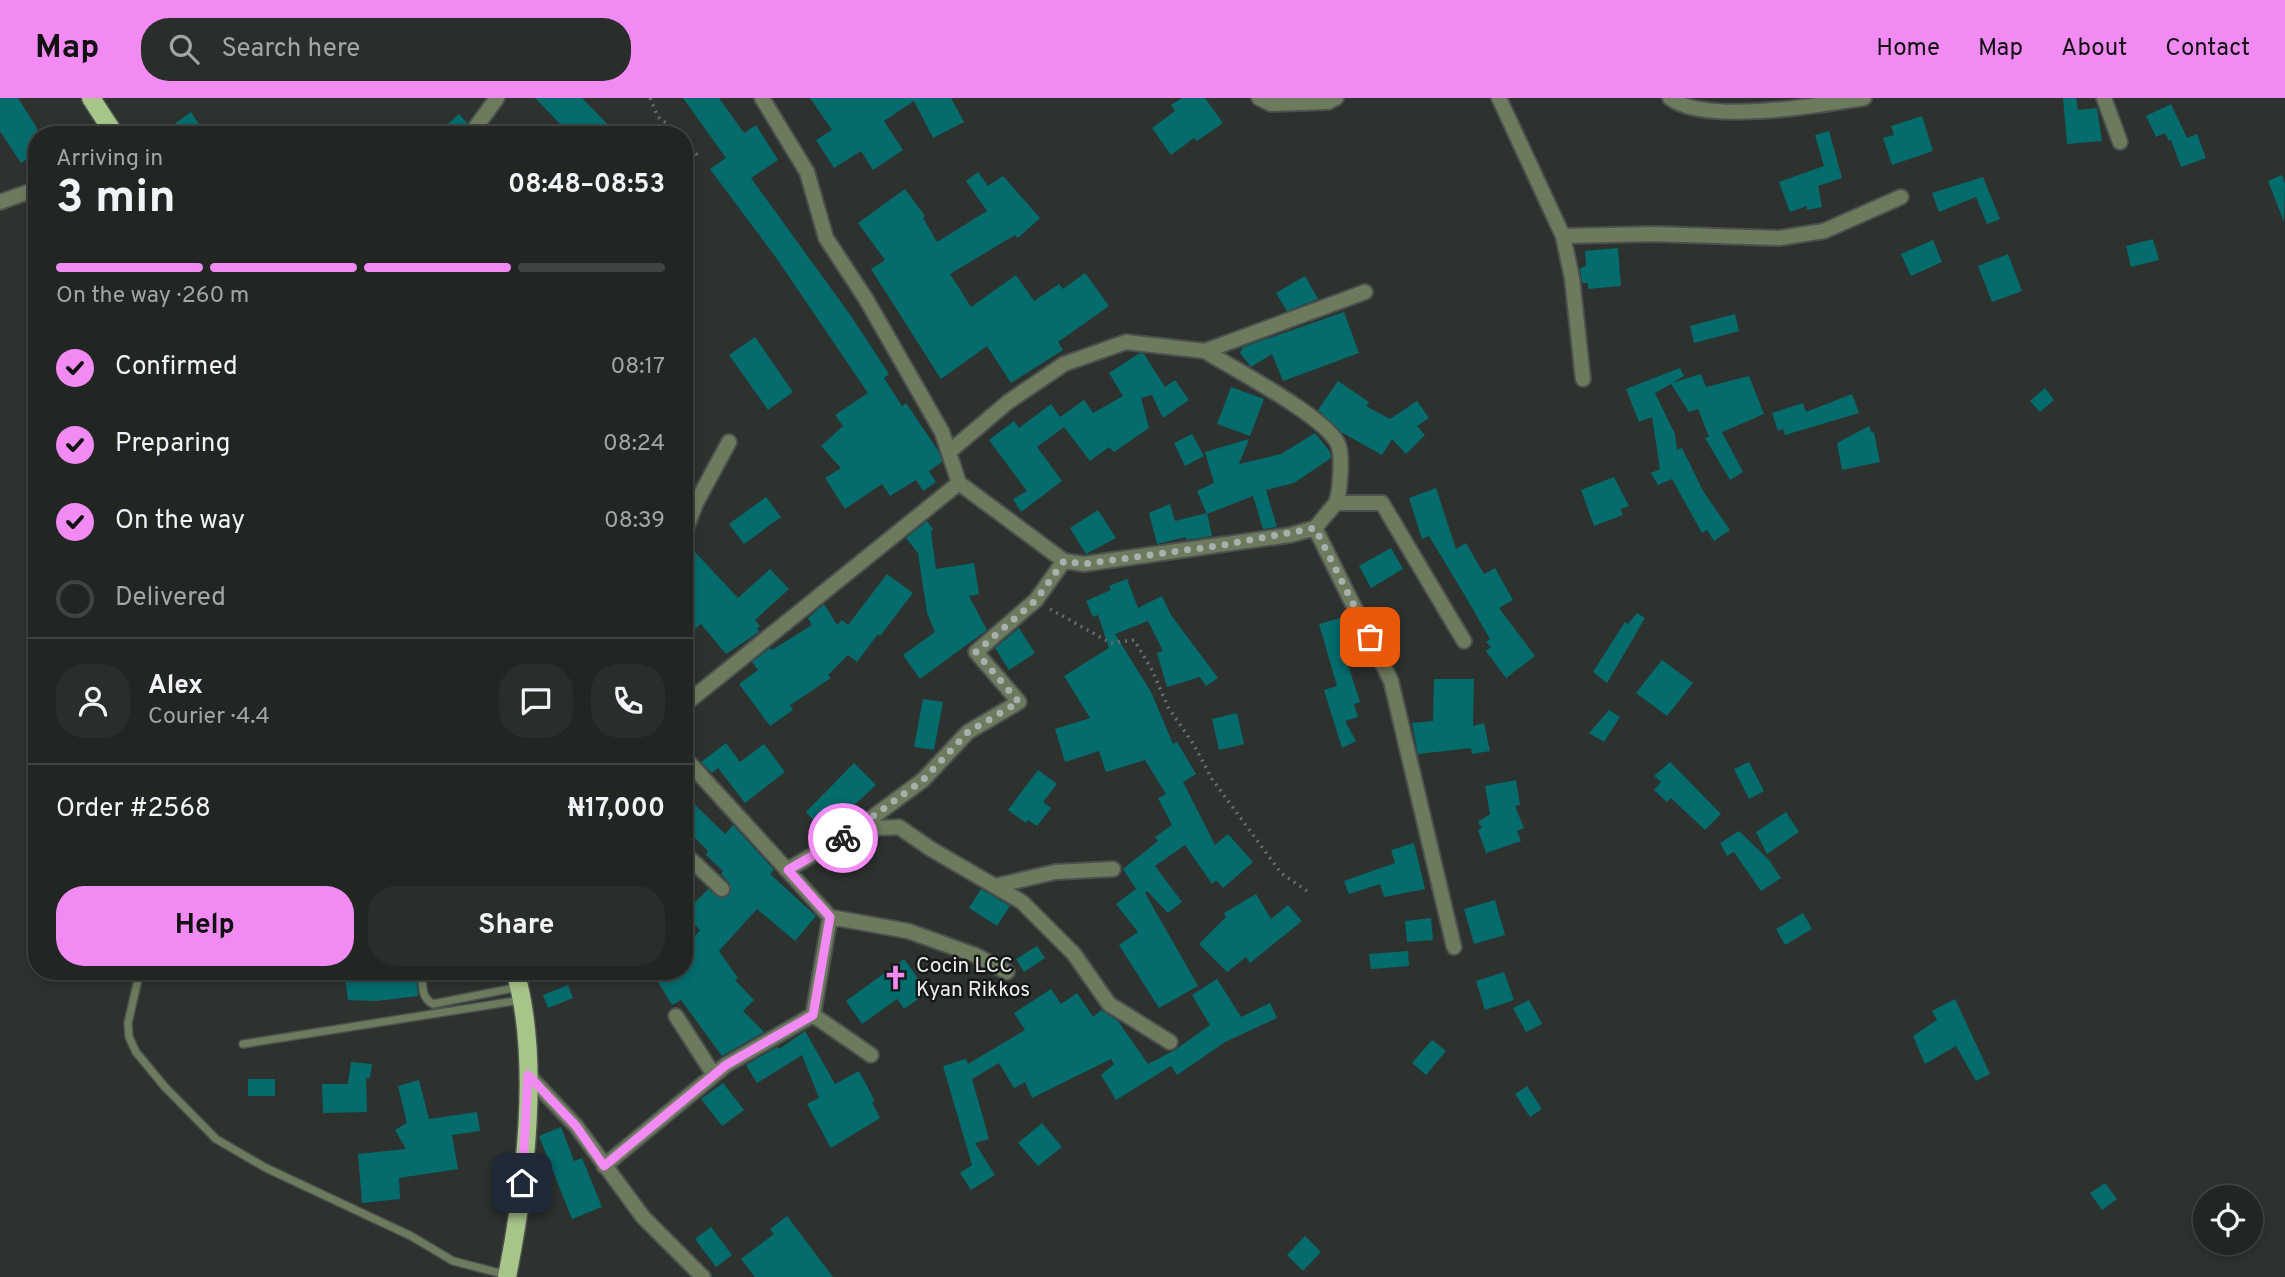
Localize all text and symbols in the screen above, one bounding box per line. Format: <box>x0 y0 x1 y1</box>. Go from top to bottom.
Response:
search box <box>141 18 631 81</box>
text: Map <box>35 28 99 70</box>
icon: search <box>165 30 203 68</box>
text: Search here <box>221 33 360 66</box>
text: Home <box>1876 34 1940 64</box>
text: Map <box>1978 34 2023 64</box>
text: About <box>2061 34 2127 64</box>
text: Contact <box>2165 34 2250 64</box>
text: Arriving in <box>56 145 163 174</box>
text: 08:48–08:53 <box>508 169 665 202</box>
text: 3 min <box>56 170 176 229</box>
text: On the way · 260 m <box>56 282 249 311</box>
icon: check <box>56 349 94 387</box>
text: Confirmed <box>115 351 238 384</box>
text: 08:17 <box>611 353 665 382</box>
icon: check <box>56 426 94 464</box>
text: Preparing <box>115 428 230 461</box>
text: 08:24 <box>603 430 665 459</box>
icon: check <box>56 503 94 541</box>
text: On the way <box>115 505 245 538</box>
text: 08:39 <box>604 507 665 536</box>
text: Delivered <box>115 582 226 615</box>
pin <box>1340 607 1400 667</box>
icon: bag <box>1351 618 1389 656</box>
button: person <box>56 664 130 738</box>
button: chat <box>499 664 573 738</box>
button: phone <box>591 664 665 738</box>
text: Alex <box>148 670 203 703</box>
text: Courier · 4.4 <box>148 703 270 732</box>
text: Order #2568 <box>56 793 211 826</box>
text: ₦17,000 <box>568 793 665 826</box>
courier <box>808 803 878 873</box>
icon: bike <box>824 819 862 857</box>
button: Help <box>56 886 354 966</box>
button: Share <box>368 886 665 966</box>
place label: Cocin LCC Kyan Rikkos <box>916 953 1030 1004</box>
church icon: Cocin LCC Kyan Rikkos <box>882 963 910 991</box>
pin <box>492 1153 552 1213</box>
icon: home <box>503 1164 541 1202</box>
map controls <box>2193 1185 2263 1255</box>
button: locate <box>2193 1185 2263 1255</box>

